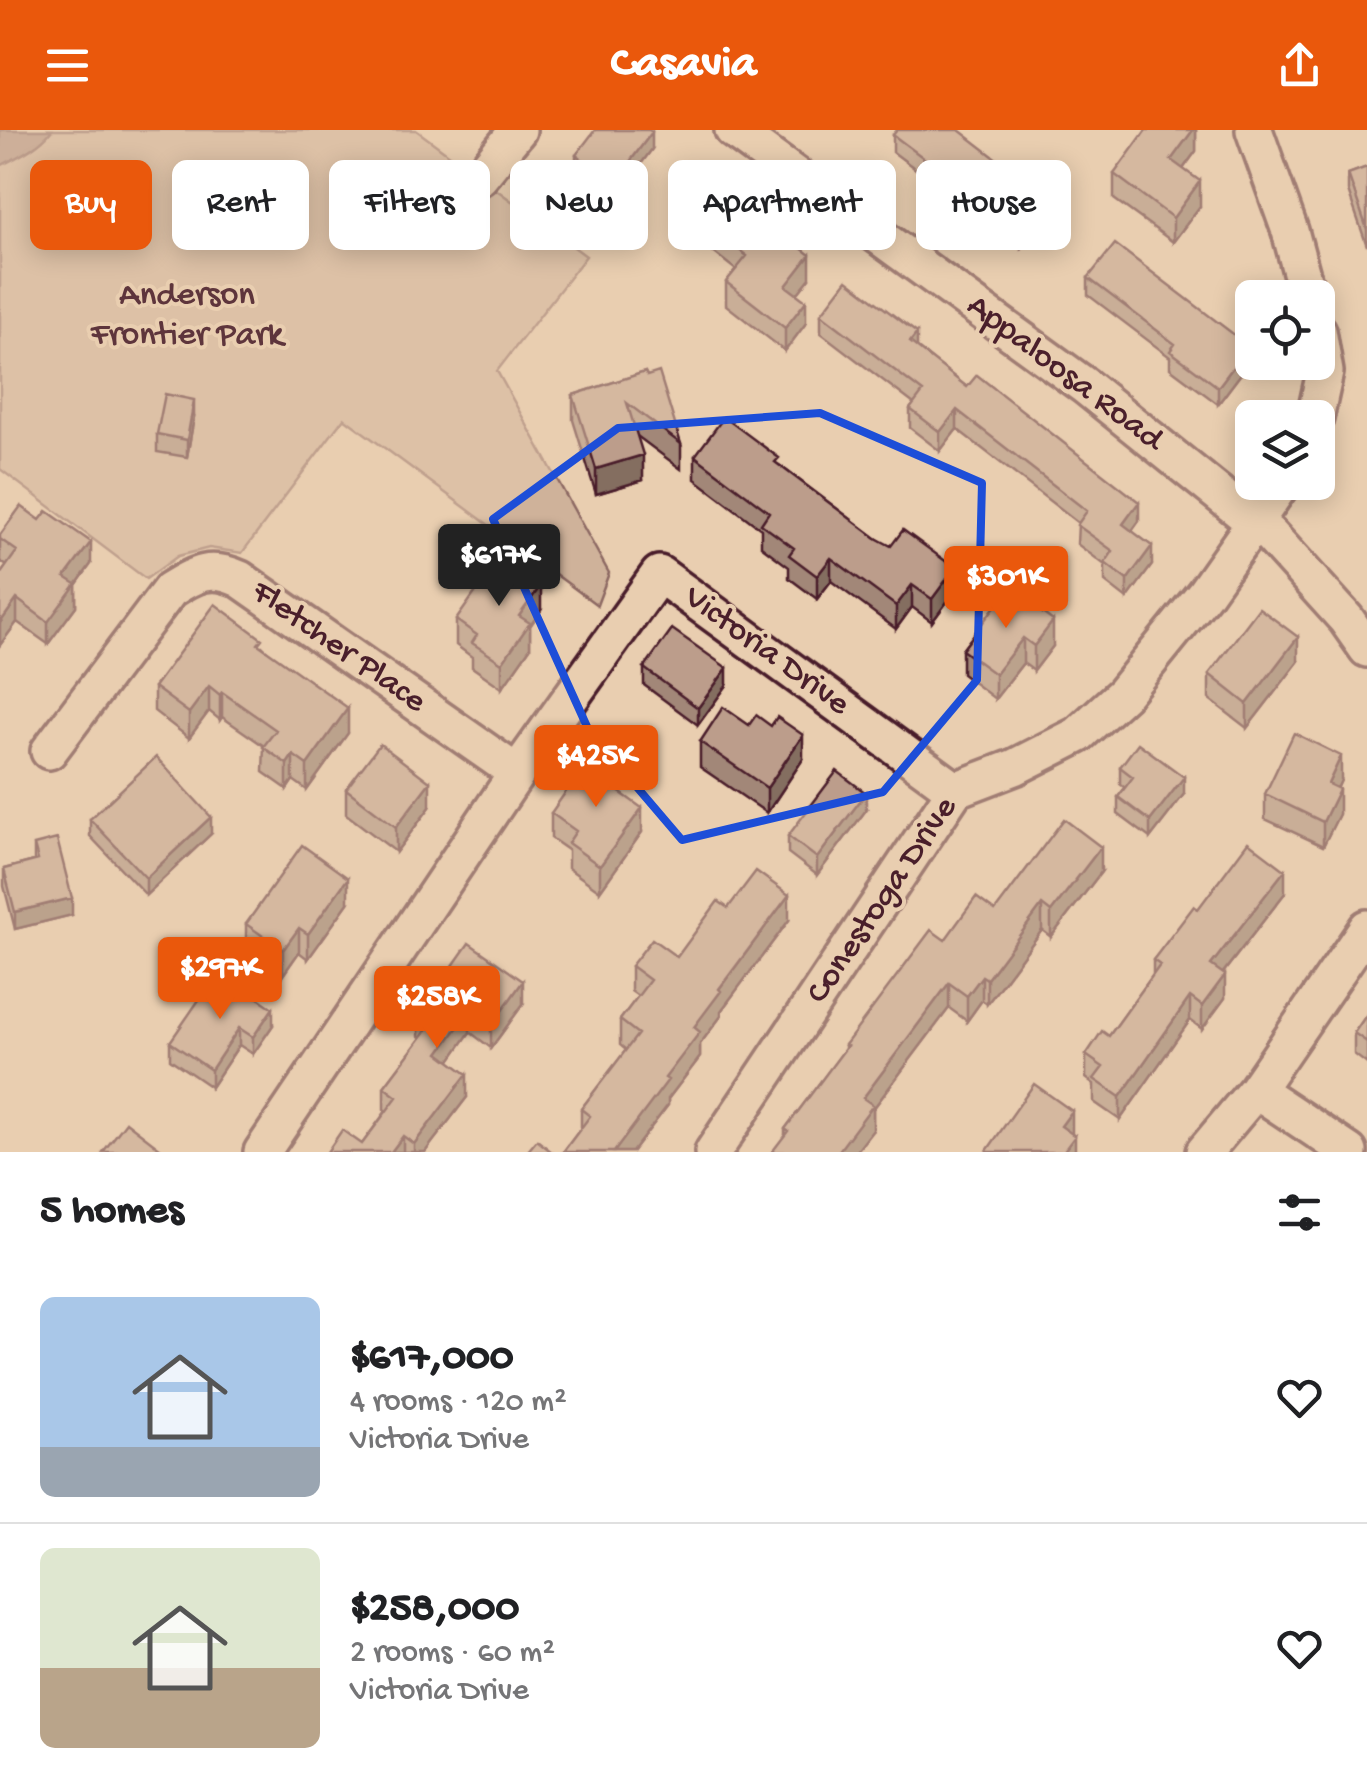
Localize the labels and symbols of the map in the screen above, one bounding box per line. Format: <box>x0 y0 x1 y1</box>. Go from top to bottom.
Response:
park label: Anderson Frontier Park <box>90 276 287 357</box>
street label: Appaloosa Road <box>958 287 1172 463</box>
pin: $617K <box>429 524 569 609</box>
pin: $301K <box>936 546 1076 631</box>
street label: Fletcher Place <box>242 572 434 724</box>
street label: Victoria Drive <box>674 577 858 727</box>
pin: $425K <box>526 725 666 810</box>
street label: Conestoga Drive <box>799 789 968 1012</box>
pin: $297K <box>150 937 290 1022</box>
pin: $258K <box>367 966 507 1051</box>

